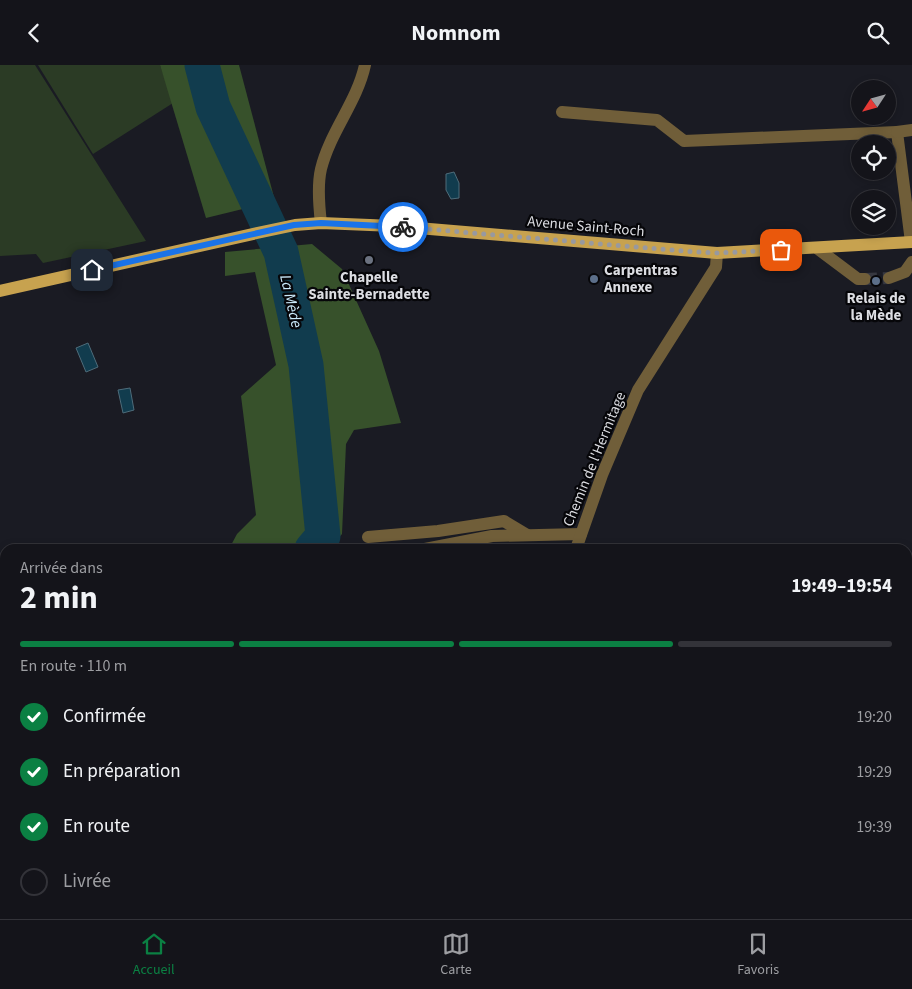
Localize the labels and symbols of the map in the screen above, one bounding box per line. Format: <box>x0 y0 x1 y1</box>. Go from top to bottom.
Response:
north arrow <box>851 80 896 125</box>
courier <box>378 202 428 252</box>
street label: Avenue Saint-Roch <box>526 211 645 242</box>
pin <box>760 229 802 271</box>
pin <box>71 249 113 291</box>
marker: Chapelle Sainte-Bernadette <box>363 254 375 266</box>
place label: Carpentras Annexe <box>603 260 678 298</box>
place label: Chapelle Sainte-Bernadette <box>308 267 430 305</box>
water label: La Mède <box>274 272 308 330</box>
marker: Carpentras Annexe <box>588 273 600 285</box>
marker: Relais de la Mède <box>870 275 882 287</box>
place label: Relais de la Mède <box>846 288 906 326</box>
street label: Chemin de l'Hermitage <box>558 389 631 530</box>

